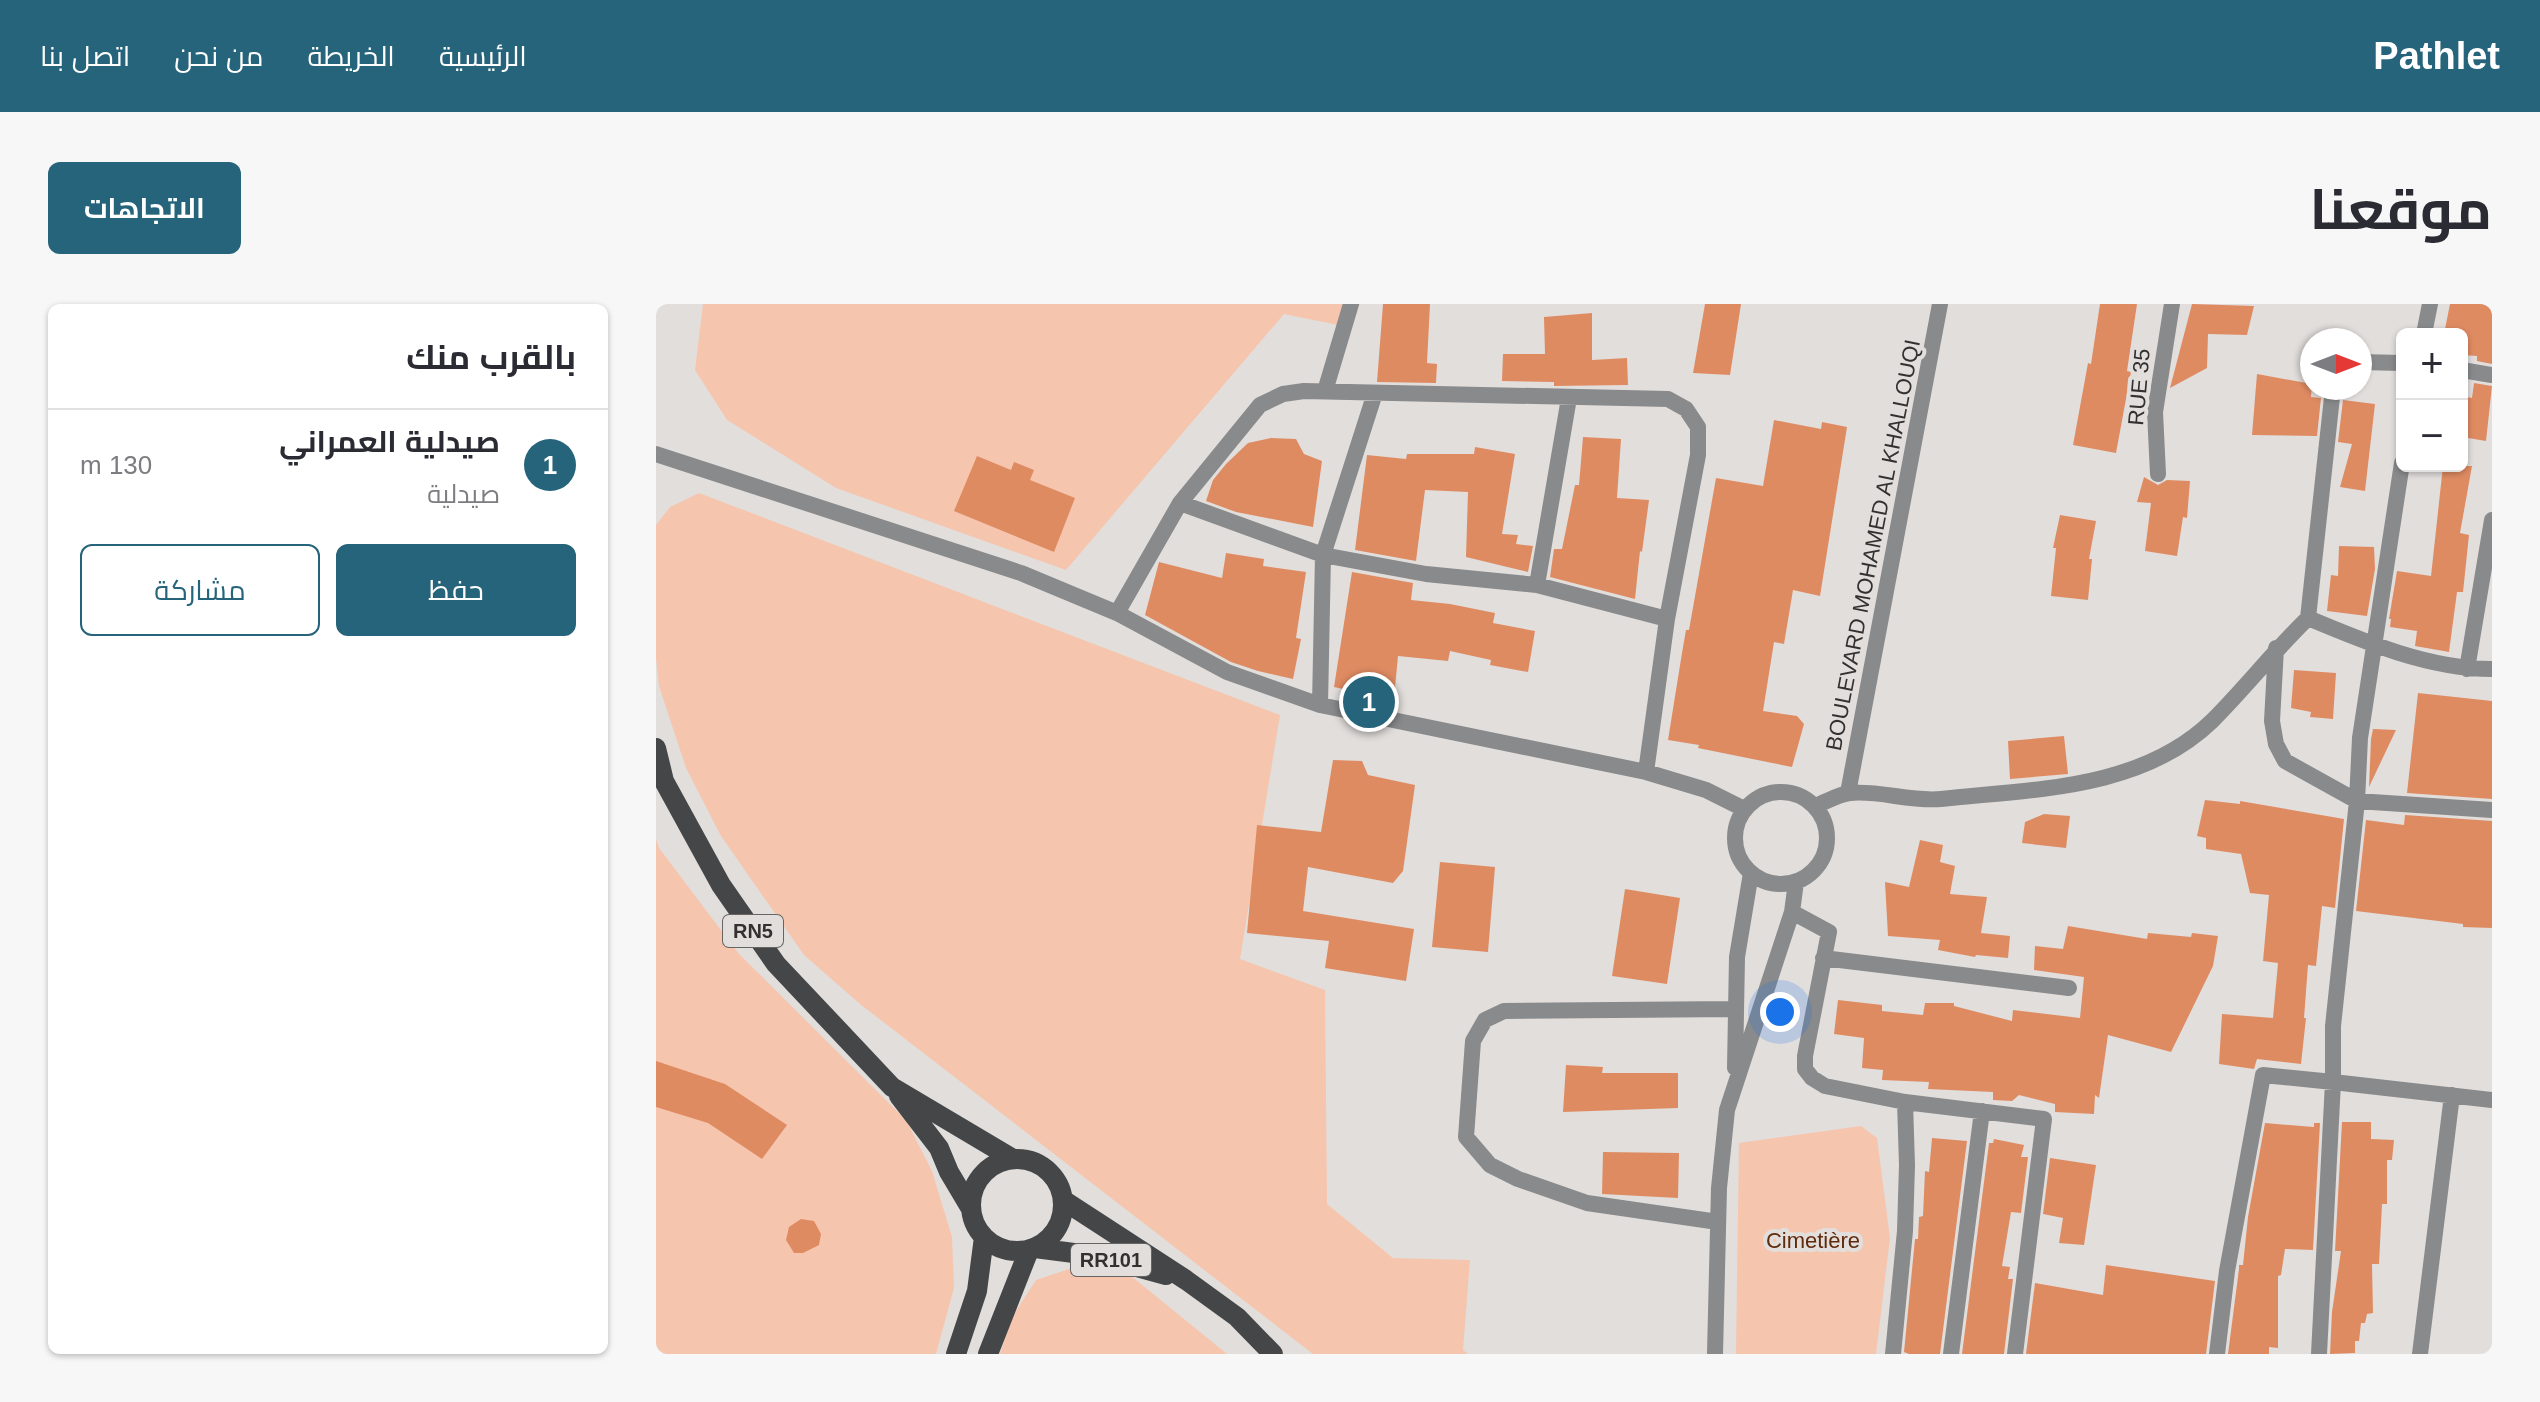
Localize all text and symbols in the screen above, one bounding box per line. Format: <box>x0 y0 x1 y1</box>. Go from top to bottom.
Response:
text: Pathlet <box>2373 35 2500 77</box>
text: اتصل بنا <box>40 41 130 72</box>
text: من نحن <box>174 41 263 72</box>
text: الخريطة <box>307 41 395 72</box>
text: الرئيسية <box>439 41 527 72</box>
button: الاتجاهات <box>48 162 241 254</box>
text: موقعنا <box>2309 178 2492 241</box>
north arrow <box>2300 328 2372 400</box>
map controls <box>2396 328 2468 472</box>
button: + <box>2396 328 2468 400</box>
street label: BOULEVARD MOHAMED AL KHALLOUQI <box>1821 337 1925 753</box>
text: بالقرب منك <box>406 338 576 376</box>
street label: RUE 35 <box>2123 348 2155 426</box>
button: − <box>2396 400 2468 472</box>
text: صيدلية العمراني <box>279 425 500 458</box>
text: 130 m <box>80 450 152 480</box>
text: 1 <box>543 450 557 480</box>
text: صيدلية <box>427 479 500 509</box>
button: مشاركة <box>80 544 320 636</box>
button: حفظ <box>336 544 576 636</box>
pin: 1 <box>1343 672 1395 732</box>
road number: RN5 <box>723 915 783 947</box>
your location <box>1760 992 1800 1032</box>
park label: Cimetière <box>1766 1228 1860 1253</box>
road number: RR101 <box>1071 1244 1151 1276</box>

